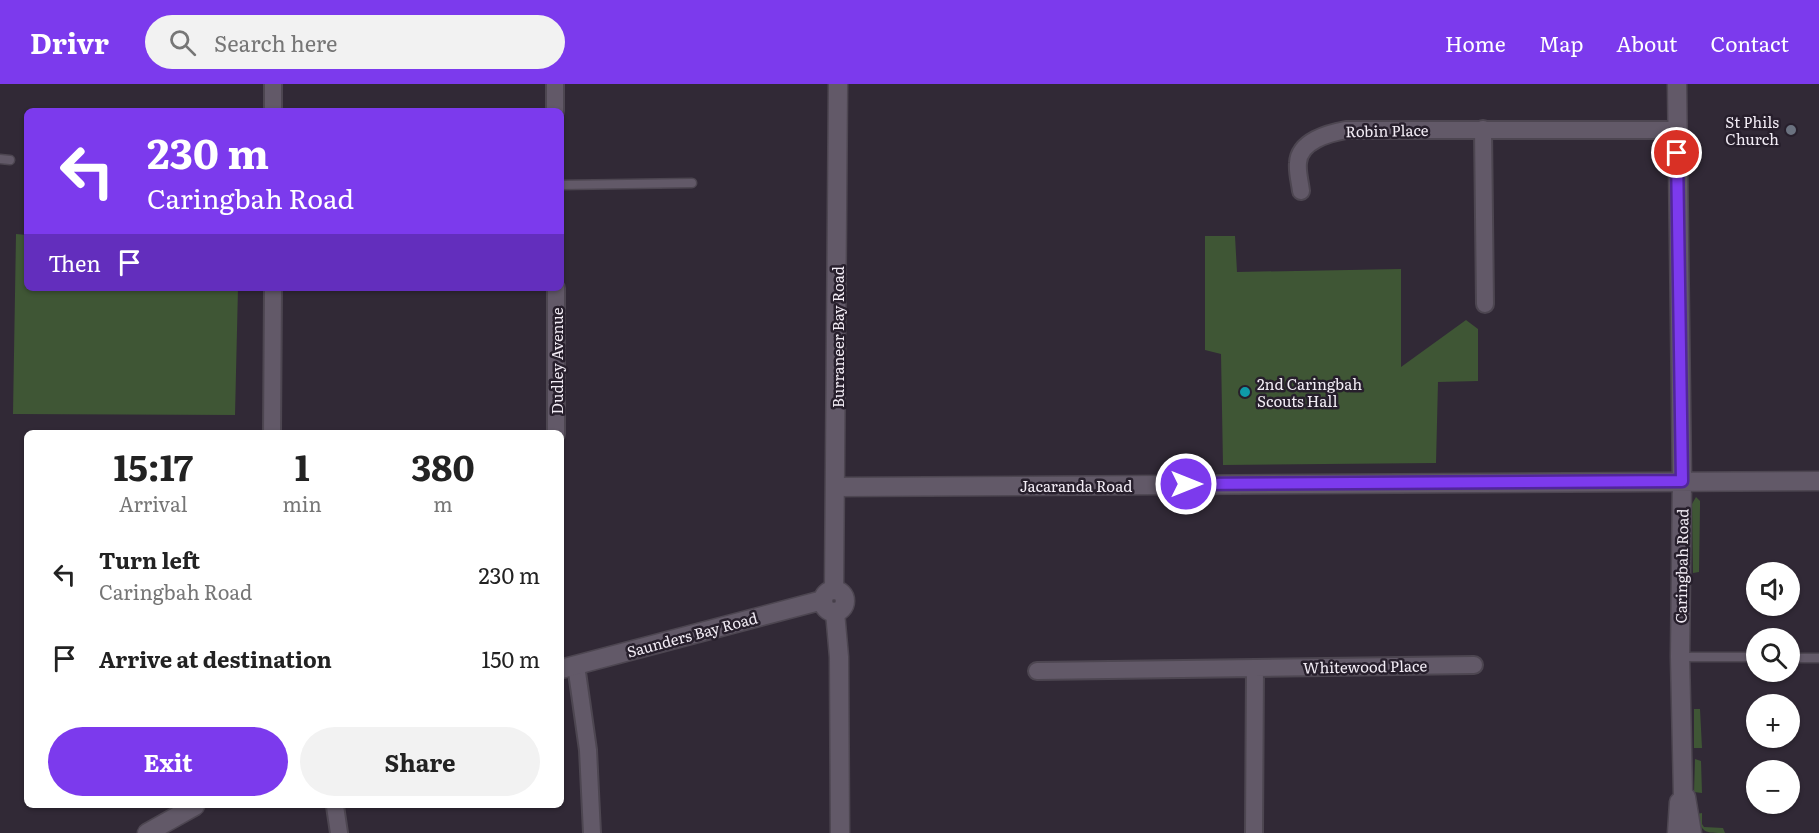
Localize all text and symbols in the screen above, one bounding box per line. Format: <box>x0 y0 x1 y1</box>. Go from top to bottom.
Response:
search box <box>145 15 565 69</box>
text: Drivr <box>30 21 109 63</box>
icon: search <box>166 26 199 59</box>
text: Search here <box>214 26 337 59</box>
text: Home <box>1445 27 1506 58</box>
text: Map <box>1539 27 1583 58</box>
text: About <box>1616 27 1678 58</box>
text: Contact <box>1711 27 1789 58</box>
place label: St Phils Church <box>1725 110 1779 150</box>
street label: Robin Place <box>1345 118 1429 142</box>
text: 230 m <box>147 120 269 182</box>
marker: St Phils Church <box>1784 123 1798 137</box>
pin <box>1651 127 1702 178</box>
icon: left <box>48 132 126 210</box>
icon: arrive <box>1660 136 1693 169</box>
text: Caringbah Road <box>147 177 354 217</box>
text: Then <box>48 246 101 279</box>
icon: arrive <box>113 246 146 279</box>
street label: Burraneer Bay Road <box>826 266 849 408</box>
street label: Dudley Avenue <box>545 307 568 414</box>
place label: 2nd Caringbah Scouts Hall <box>1257 372 1362 412</box>
marker: 2nd Caringbah Scouts Hall <box>1238 385 1252 399</box>
text: 15:17 <box>113 439 193 492</box>
text: 1 <box>295 439 310 492</box>
text: 380 <box>411 439 475 492</box>
position arrow <box>1154 452 1218 516</box>
street label: Jacaranda Road <box>1020 474 1132 497</box>
text: Arrival <box>119 488 187 518</box>
text: min <box>282 488 322 518</box>
text: m <box>433 488 453 518</box>
street label: Caringbah Road <box>1668 508 1694 624</box>
text: Turn left <box>99 543 200 576</box>
icon: left <box>48 558 81 591</box>
text: 230 m <box>478 558 540 591</box>
map controls <box>1746 562 1800 814</box>
button: sound <box>1746 562 1800 616</box>
text: Caringbah Road <box>99 576 252 606</box>
street label: Saunders Bay Road <box>624 605 760 663</box>
button: search <box>1746 628 1800 682</box>
icon: arrive <box>48 642 81 675</box>
text: Arrive at destination <box>99 642 332 675</box>
text: 150 m <box>481 642 540 675</box>
street label: Whitewood Place <box>1303 653 1427 679</box>
button: + <box>1746 694 1800 748</box>
button: Exit <box>48 727 288 796</box>
button: Share <box>300 727 540 796</box>
button: − <box>1746 760 1800 814</box>

